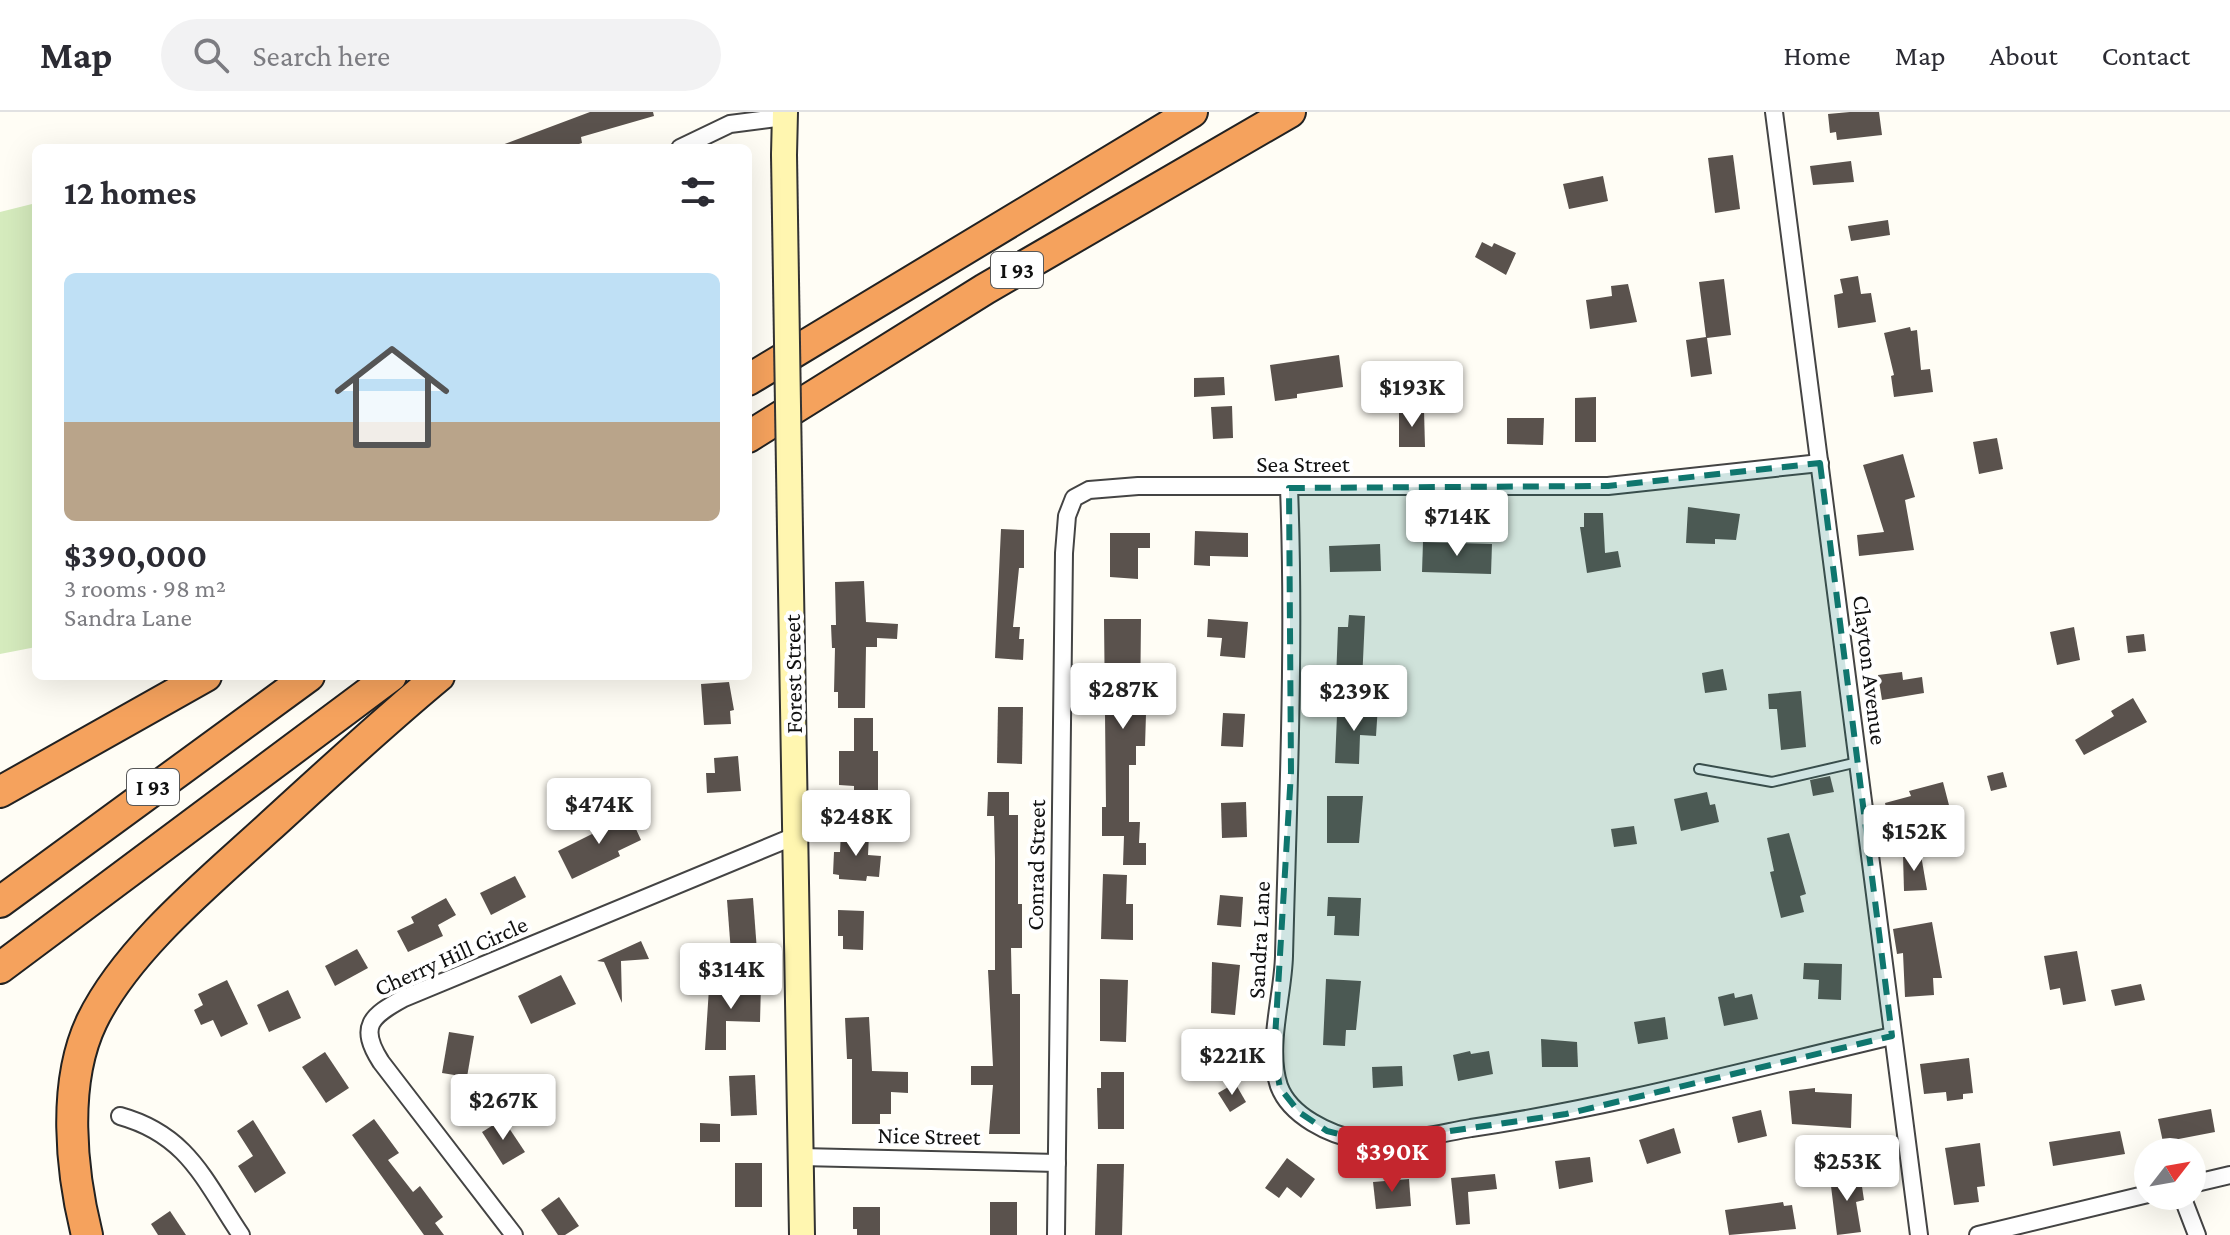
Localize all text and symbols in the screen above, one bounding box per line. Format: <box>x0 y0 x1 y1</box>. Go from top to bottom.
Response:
search box <box>161 19 721 91</box>
icon: search <box>189 33 233 77</box>
text: Map <box>40 34 113 76</box>
text: Search here <box>253 39 390 72</box>
text: Home <box>1784 40 1851 71</box>
text: Map <box>1895 40 1946 71</box>
text: About <box>1990 40 2058 71</box>
text: Contact <box>2102 40 2190 71</box>
icon: filters <box>676 170 720 214</box>
text: 12 homes <box>64 174 196 211</box>
road number: I 93 <box>991 252 1043 288</box>
icon: home <box>320 325 464 469</box>
pin: $193K <box>1356 361 1468 429</box>
text: $193K <box>1379 372 1445 401</box>
street label: Sea Street <box>1256 450 1351 477</box>
pin: $714K <box>1401 490 1513 558</box>
text: $714K <box>1424 501 1490 530</box>
text: $390,000 <box>64 537 207 574</box>
text: 3 rooms · 98 m² <box>64 574 226 603</box>
street label: Clayton Avenue <box>1848 594 1893 746</box>
text: Sandra Lane <box>64 603 192 632</box>
street label: Forest Street <box>778 613 807 734</box>
pin: $287K <box>1067 663 1179 731</box>
pin: $239K <box>1298 665 1410 733</box>
text: $287K <box>1088 674 1158 703</box>
text: $239K <box>1319 676 1389 705</box>
road number: I 93 <box>127 769 179 805</box>
pin: $474K <box>543 778 655 846</box>
text: $474K <box>565 789 633 818</box>
pin: $248K <box>800 790 912 858</box>
street label: Conrad Street <box>1021 798 1050 931</box>
text: $248K <box>820 801 892 830</box>
pin: $152K <box>1858 805 1970 873</box>
text: $152K <box>1882 816 1946 845</box>
street label: Sandra Lane <box>1242 880 1275 1000</box>
street label: Cherry Hill Circle <box>370 910 531 1001</box>
pin: $314K <box>675 943 787 1011</box>
text: $314K <box>698 954 764 983</box>
pin: $221K <box>1176 1029 1288 1097</box>
text: $221K <box>1199 1040 1265 1069</box>
pin: $267K <box>447 1074 559 1142</box>
text: $267K <box>469 1085 537 1114</box>
street label: Nice Street <box>877 1121 982 1150</box>
pin: $390K <box>1336 1126 1448 1194</box>
pin: $253K <box>1791 1135 1903 1203</box>
text: $390K <box>1356 1137 1428 1166</box>
north arrow <box>2134 1138 2206 1210</box>
map controls <box>2134 1138 2206 1210</box>
text: $253K <box>1813 1146 1881 1175</box>

